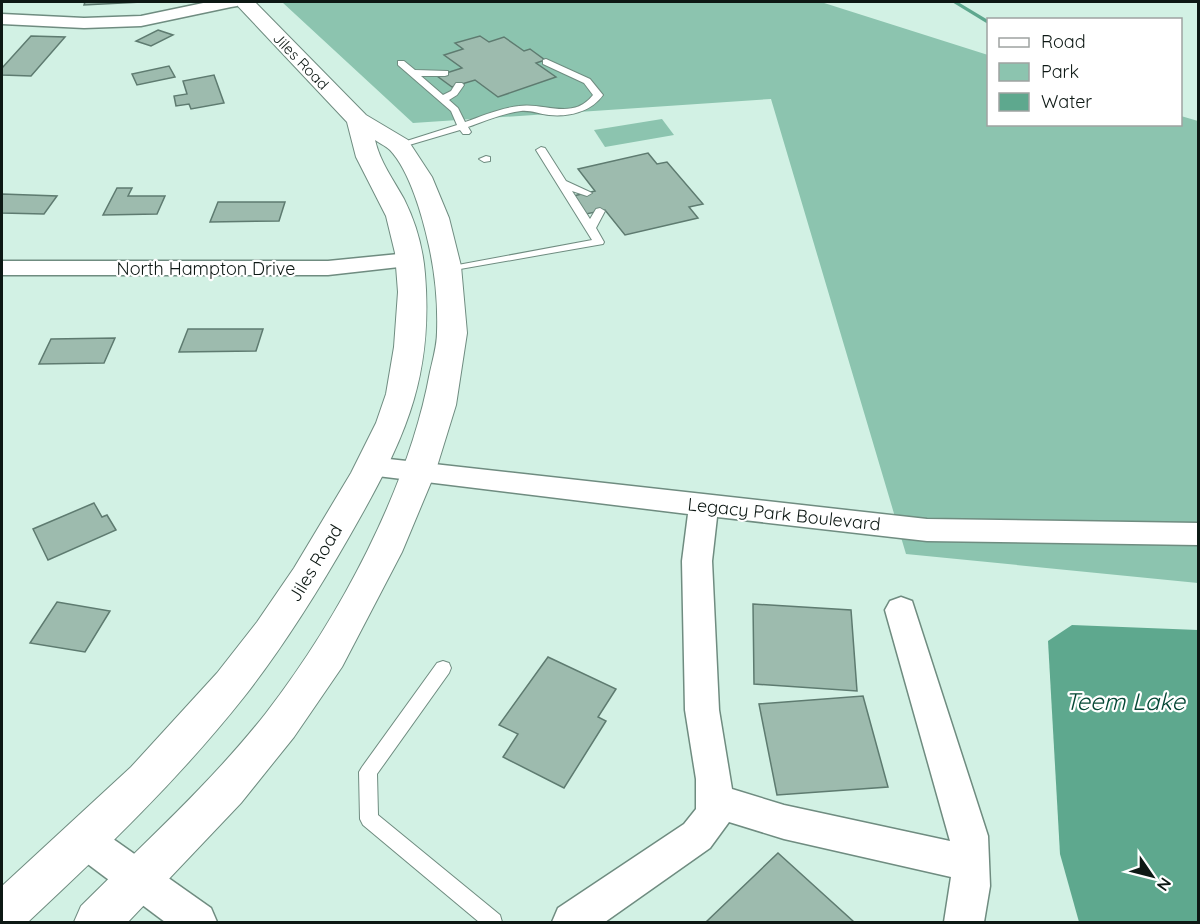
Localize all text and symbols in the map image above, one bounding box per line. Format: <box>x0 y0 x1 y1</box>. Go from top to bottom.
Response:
legend <box>987 18 1182 126</box>
street label: Jiles Road <box>269 29 333 93</box>
text: Road <box>1041 30 1086 53</box>
text: Park <box>1041 60 1079 83</box>
text: Water <box>1041 90 1092 113</box>
street label: North Hampton Drive <box>117 257 295 280</box>
street label: Legacy Park Boulevard <box>686 492 882 536</box>
street label: Jiles Road <box>283 520 347 606</box>
water label: Teem Lake <box>1065 686 1187 716</box>
north arrow <box>1122 846 1182 906</box>
text: N <box>1153 874 1176 895</box>

